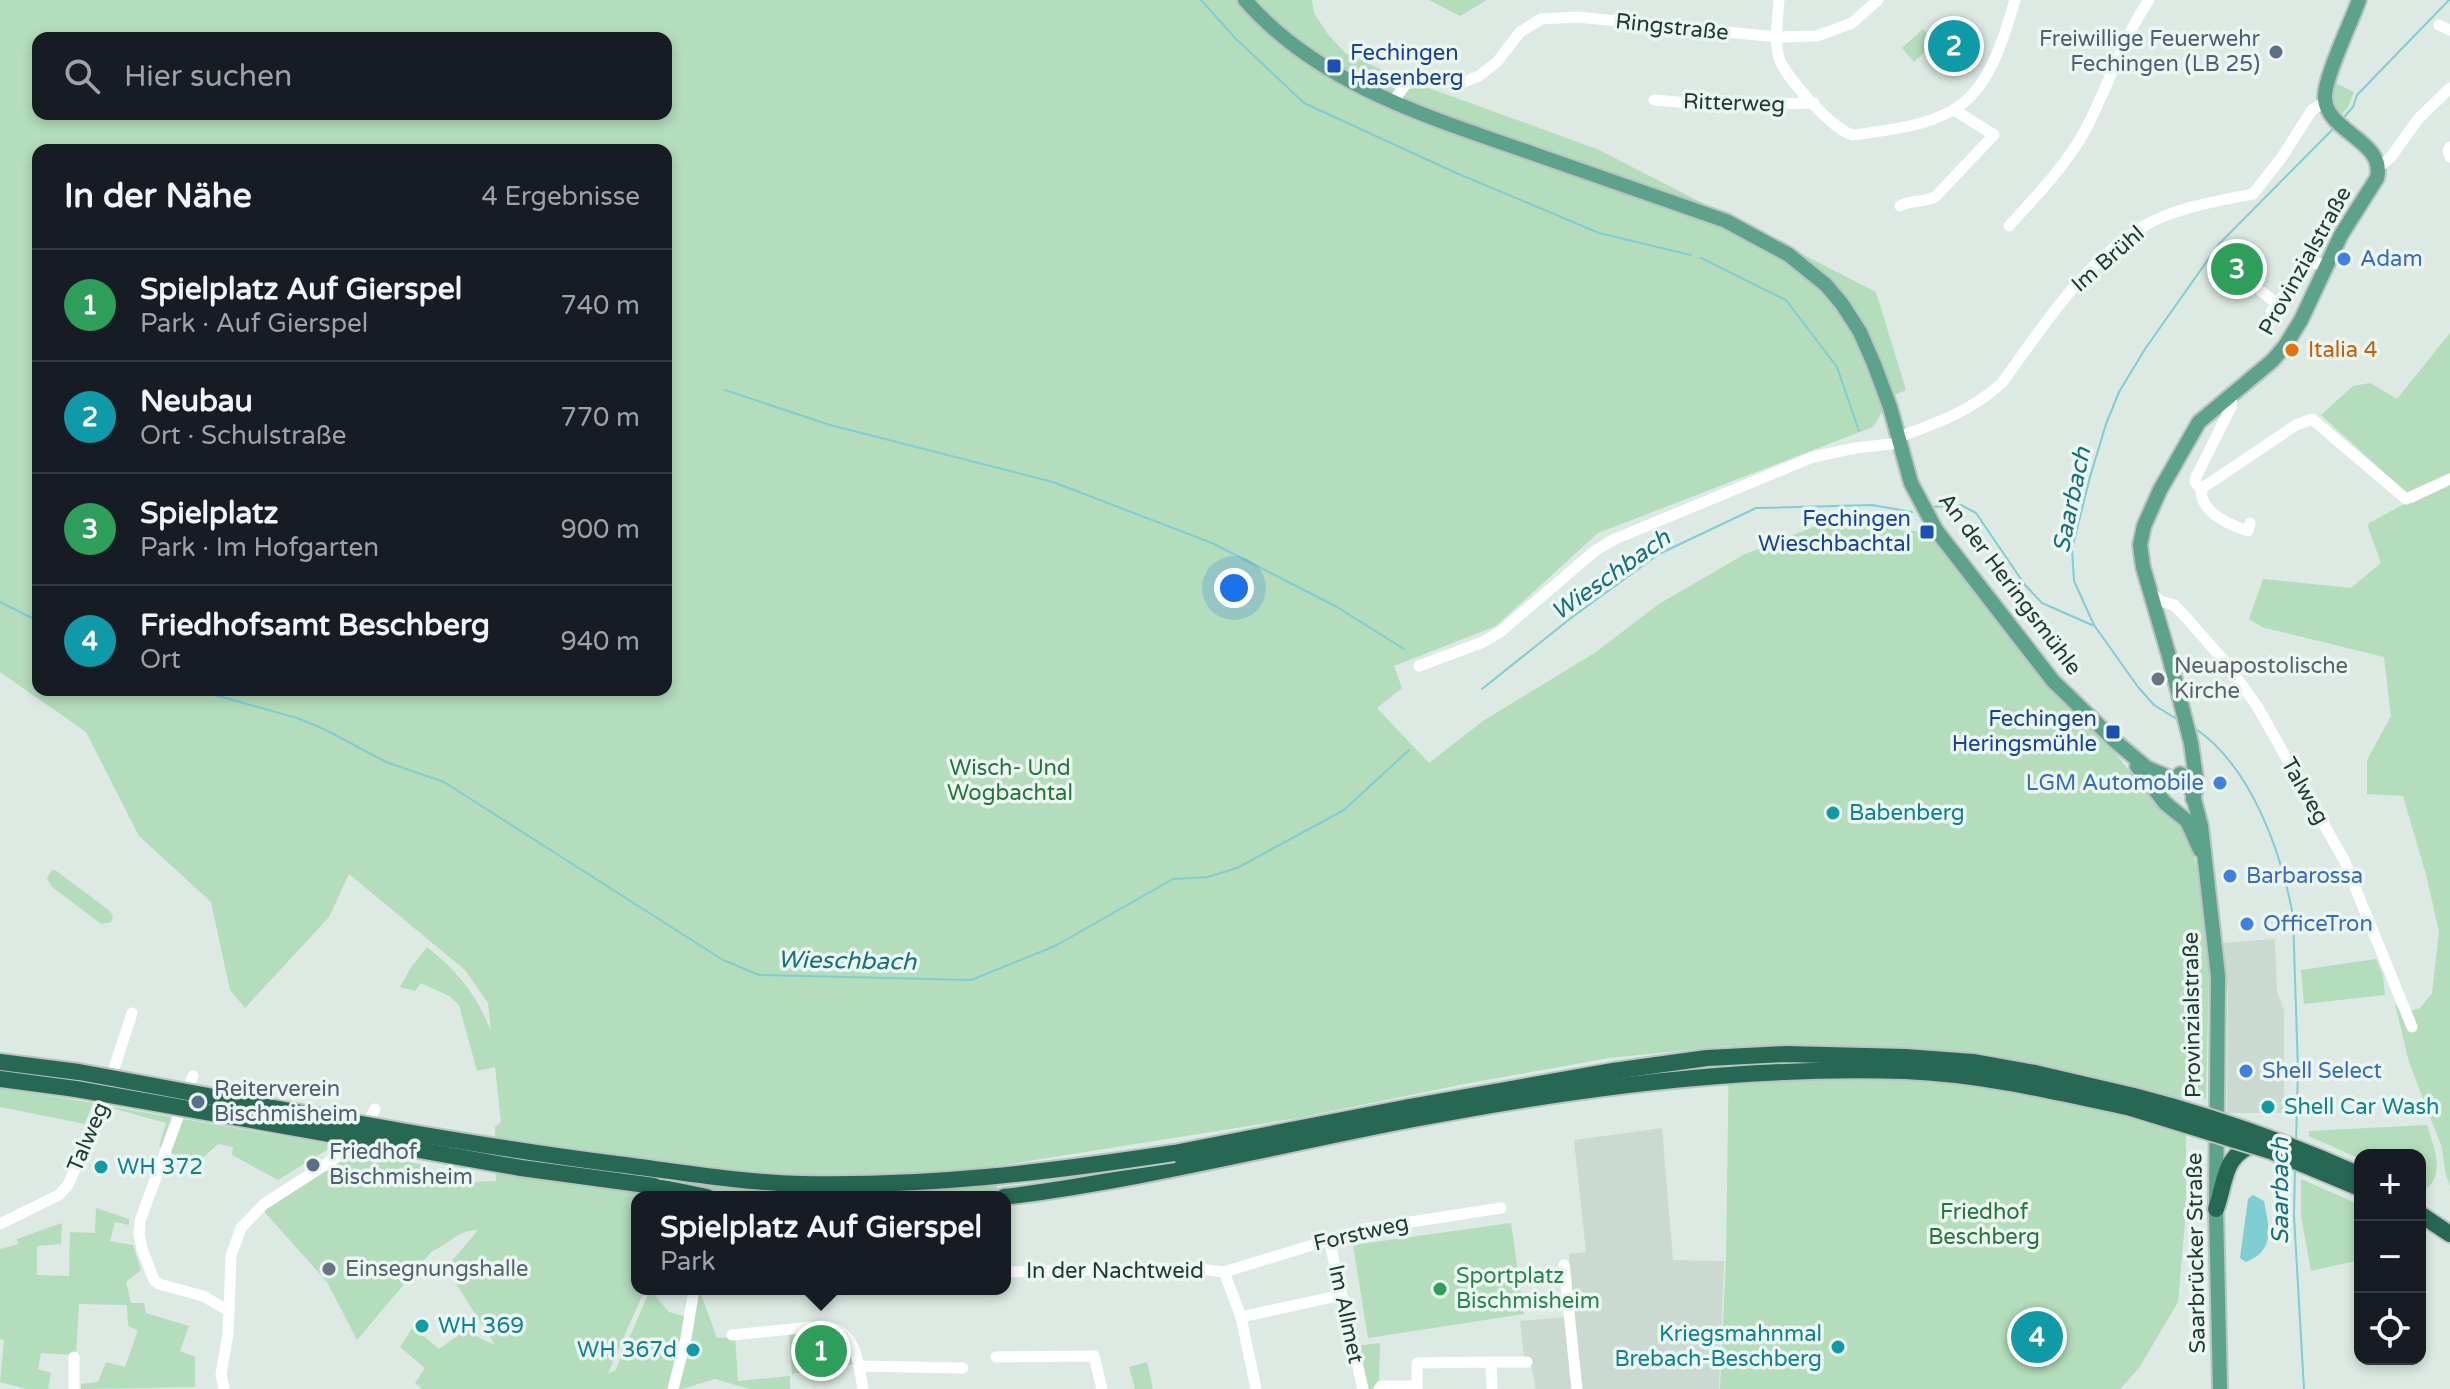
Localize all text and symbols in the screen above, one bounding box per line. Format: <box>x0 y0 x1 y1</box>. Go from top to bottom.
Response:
street label: Ringstraße <box>1614 8 1730 46</box>
pin: 2 <box>1928 16 1980 76</box>
place label: Freiwillige Feuerwehr Fechingen (LB 25) <box>2039 26 2261 77</box>
search box <box>32 32 672 120</box>
place label: Fechingen Hasenberg <box>1350 40 1464 91</box>
marker: Freiwillige Feuerwehr Fechingen (LB 25) <box>2267 43 2285 61</box>
icon: search <box>60 54 104 98</box>
marker: Fechingen Hasenberg <box>1325 57 1343 75</box>
text: Hier suchen <box>124 58 292 95</box>
street label: Ritterweg <box>1682 88 1786 118</box>
text: In der Nähe <box>64 176 252 217</box>
text: 4 Ergebnisse <box>481 181 640 212</box>
street label: Provinzialstraße <box>2253 182 2357 340</box>
street label: Im Brühl <box>2066 220 2150 298</box>
pin: 3 <box>2211 239 2263 299</box>
place label: Adam <box>2360 246 2423 272</box>
marker: Adam <box>2335 250 2353 268</box>
text: Spielplatz Auf Gierspel <box>140 271 462 308</box>
text: 1 <box>82 290 98 321</box>
text: 740 m <box>560 290 640 321</box>
text: Park · Auf Gierspel <box>140 308 368 339</box>
place label: Italia 4 <box>2308 337 2378 363</box>
marker: Italia 4 <box>2283 341 2301 359</box>
text: Neubau <box>140 383 253 420</box>
text: 2 <box>82 402 98 433</box>
text: 770 m <box>560 402 640 433</box>
text: Ort · Schulstraße <box>140 420 346 451</box>
water label: Saarbach <box>2047 443 2098 555</box>
street label: An der Heringsmühle <box>1933 488 2087 680</box>
text: Spielplatz <box>140 495 278 532</box>
place label: Fechingen Wieschbachtal <box>1758 506 1911 557</box>
text: 3 <box>82 514 98 545</box>
text: 900 m <box>560 514 640 545</box>
water label: Wieschbach <box>1546 523 1677 627</box>
marker: Fechingen Wieschbachtal <box>1918 523 1936 541</box>
text: Park · Im Hofgarten <box>140 532 379 563</box>
your location <box>1214 568 1254 608</box>
text: Friedhofsamt Beschberg <box>140 607 490 644</box>
text: 4 <box>82 626 98 657</box>
text: 940 m <box>560 626 640 657</box>
text: Ort <box>140 644 181 675</box>
place label: Neuapostolische Kirche <box>2174 653 2348 704</box>
marker: Neuapostolische Kirche <box>2149 670 2167 688</box>
place label: Fechingen Heringsmühle <box>1952 706 2097 757</box>
marker: Fechingen Heringsmühle <box>2104 723 2122 741</box>
street label: Talweg <box>2275 753 2335 829</box>
park label: Wisch- Und Wogbachtal <box>947 755 1073 806</box>
place label: LGM Automobile <box>2026 770 2204 796</box>
marker: LGM Automobile <box>2211 774 2229 792</box>
place label: Babenberg <box>1849 800 1965 826</box>
marker: Babenberg <box>1824 804 1842 822</box>
place label: Barbarossa <box>2246 863 2363 889</box>
marker: Barbarossa <box>2221 867 2239 885</box>
place label: OfficeTron <box>2263 911 2373 937</box>
marker: OfficeTron <box>2238 915 2256 933</box>
street label: Provinzialstraße <box>2178 932 2206 1098</box>
water label: Wieschbach <box>777 945 918 977</box>
place label: Shell Select <box>2262 1058 2382 1084</box>
marker: Shell Select <box>2237 1062 2255 1080</box>
place label: Reiterverein Bischmisheim <box>214 1076 358 1127</box>
marker: Reiterverein Bischmisheim <box>189 1093 207 1111</box>
place label: Shell Car Wash <box>2284 1094 2439 1120</box>
street label: Talweg <box>62 1098 114 1176</box>
marker: Shell Car Wash <box>2259 1098 2277 1116</box>
water label: Saarbach <box>2266 1136 2295 1245</box>
place label: Friedhof Bischmisheim <box>329 1139 473 1190</box>
map controls <box>2354 1149 2426 1365</box>
button: + <box>2354 1149 2426 1221</box>
street label: Saarbrücker Straße <box>2181 1152 2211 1354</box>
place label: WH 372 <box>117 1154 203 1180</box>
marker: Friedhof Bischmisheim <box>304 1156 322 1174</box>
marker: WH 372 <box>92 1158 110 1176</box>
popup <box>631 1191 1011 1295</box>
park label: Friedhof Beschberg <box>1928 1199 2040 1250</box>
text: Spielplatz Auf Gierspel <box>660 1209 982 1246</box>
street label: Forstweg <box>1311 1209 1411 1257</box>
button: − <box>2354 1221 2426 1293</box>
text: Park <box>660 1246 715 1277</box>
place label: Einsegnungshalle <box>345 1256 529 1282</box>
street label: In der Nachtweid <box>1026 1258 1204 1284</box>
marker: Einsegnungshalle <box>320 1260 338 1278</box>
street label: Im Allmet <box>1323 1262 1369 1366</box>
place label: Sportplatz Bischmisheim <box>1456 1263 1600 1314</box>
marker: Sportplatz Bischmisheim <box>1431 1280 1449 1298</box>
button: locate <box>2354 1293 2426 1365</box>
pin: 4 <box>2011 1307 2063 1367</box>
place label: WH 369 <box>438 1313 524 1339</box>
marker: WH 369 <box>413 1317 431 1335</box>
pin: 1 <box>795 1321 847 1381</box>
place label: Kriegsmahnmal Brebach-Beschberg <box>1614 1321 1822 1372</box>
place label: WH 367d <box>577 1337 677 1363</box>
marker: Kriegsmahnmal Brebach-Beschberg <box>1829 1338 1847 1356</box>
marker: WH 367d <box>684 1341 702 1359</box>

